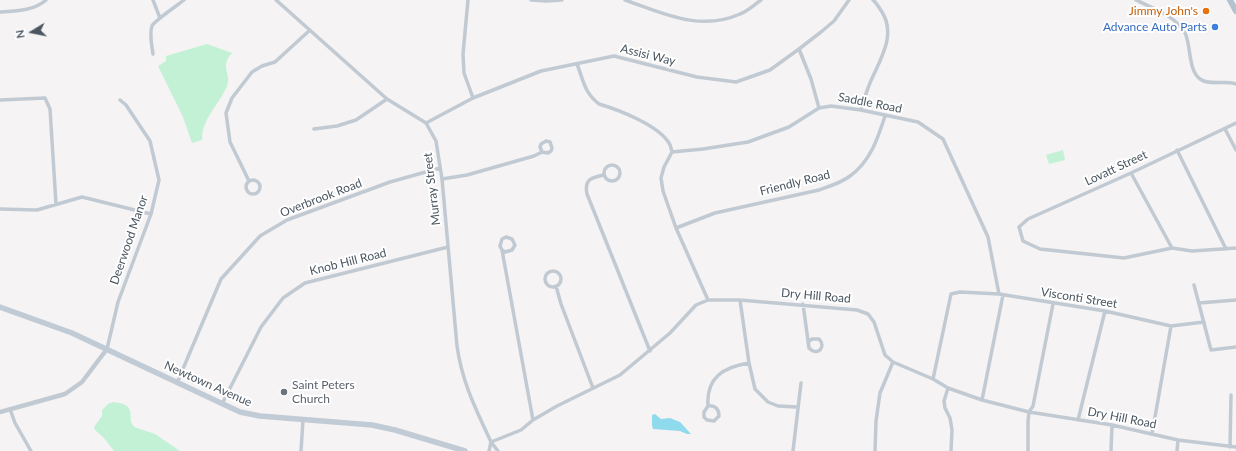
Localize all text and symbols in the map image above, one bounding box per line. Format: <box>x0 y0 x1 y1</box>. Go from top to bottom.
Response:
place label: Jimmy John's <box>1129 4 1198 18</box>
marker: Jimmy John's <box>1201 6 1211 16</box>
north arrow <box>12 12 52 52</box>
place label: Advance Auto Parts <box>1103 20 1207 34</box>
marker: Advance Auto Parts <box>1210 22 1220 32</box>
text: N <box>13 29 27 39</box>
street label: Assisi Way <box>619 41 677 69</box>
street label: Saddle Road <box>837 90 903 116</box>
street label: Lovatt Street <box>1083 147 1149 189</box>
street label: Murray Street <box>420 152 444 226</box>
street label: Friendly Road <box>758 167 832 199</box>
street label: Overbrook Road <box>278 176 364 220</box>
street label: Deerwood Manor <box>107 193 151 287</box>
street label: Knob Hill Road <box>308 246 388 278</box>
street label: Visconti Street <box>1040 285 1118 311</box>
street label: Dry Hill Road <box>781 286 851 306</box>
street label: Newtown Avenue <box>162 358 254 410</box>
place label: Saint Peters Church <box>292 378 355 406</box>
marker: Saint Peters Church <box>279 387 289 397</box>
street label: Dry Hill Road <box>1086 404 1158 432</box>

